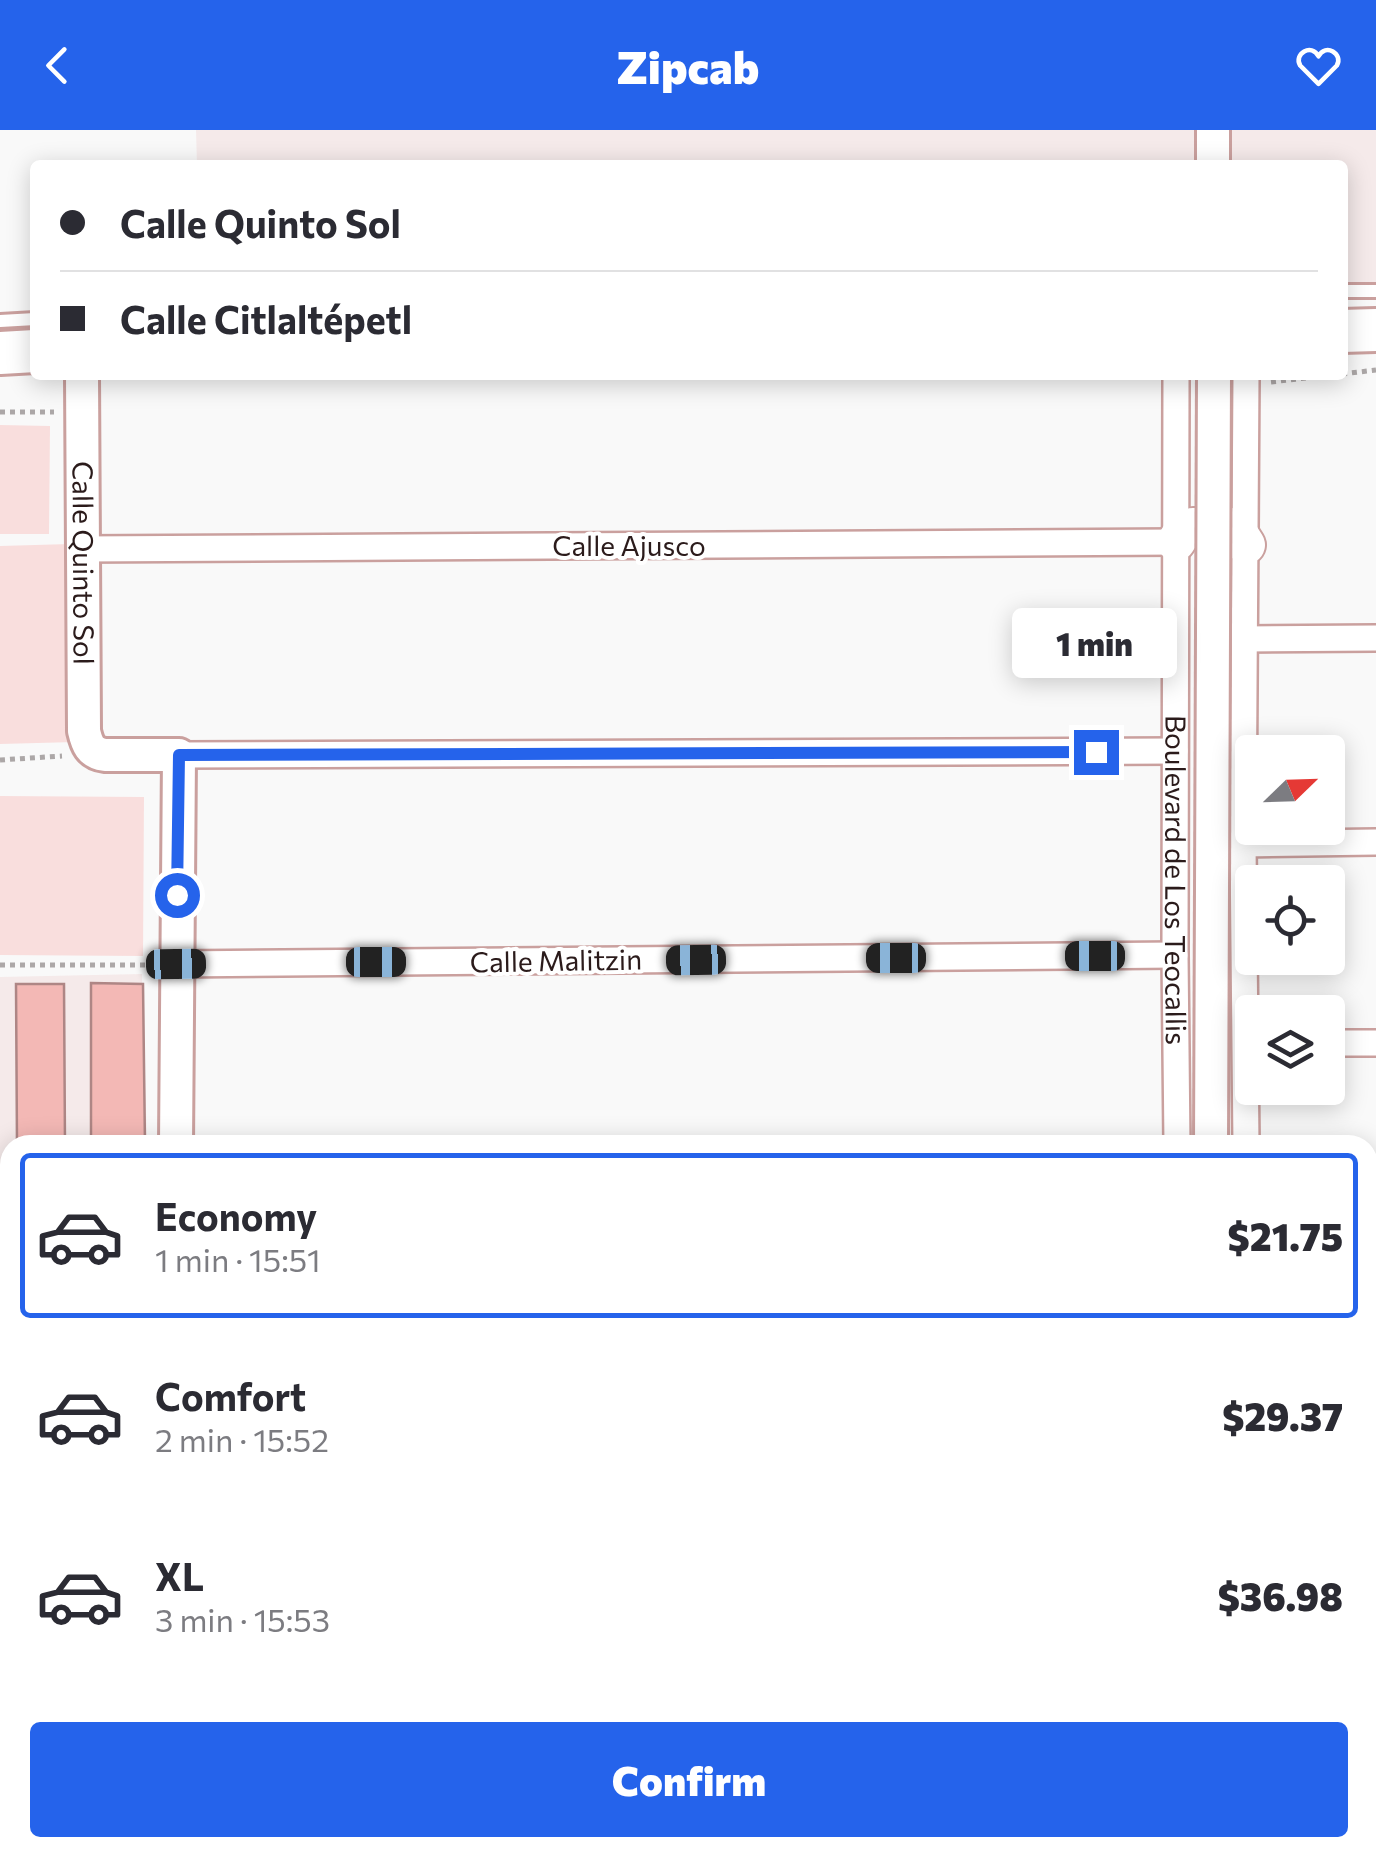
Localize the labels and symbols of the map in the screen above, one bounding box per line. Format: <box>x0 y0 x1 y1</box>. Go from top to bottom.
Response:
street label: Calle Quinto Sol <box>66 461 102 665</box>
street label: Calle Ajusco <box>552 528 706 562</box>
callout: 1 min <box>1014 607 1178 677</box>
street label: Boulevard de Los Teocallis <box>1159 715 1194 1045</box>
route end <box>1074 730 1119 775</box>
north arrow <box>1235 735 1345 845</box>
route start <box>155 873 200 918</box>
street label: Calle Malitzin <box>470 941 642 979</box>
car <box>1065 941 1125 971</box>
car <box>866 943 926 973</box>
car <box>666 944 726 976</box>
car <box>346 947 406 977</box>
car <box>146 948 206 980</box>

